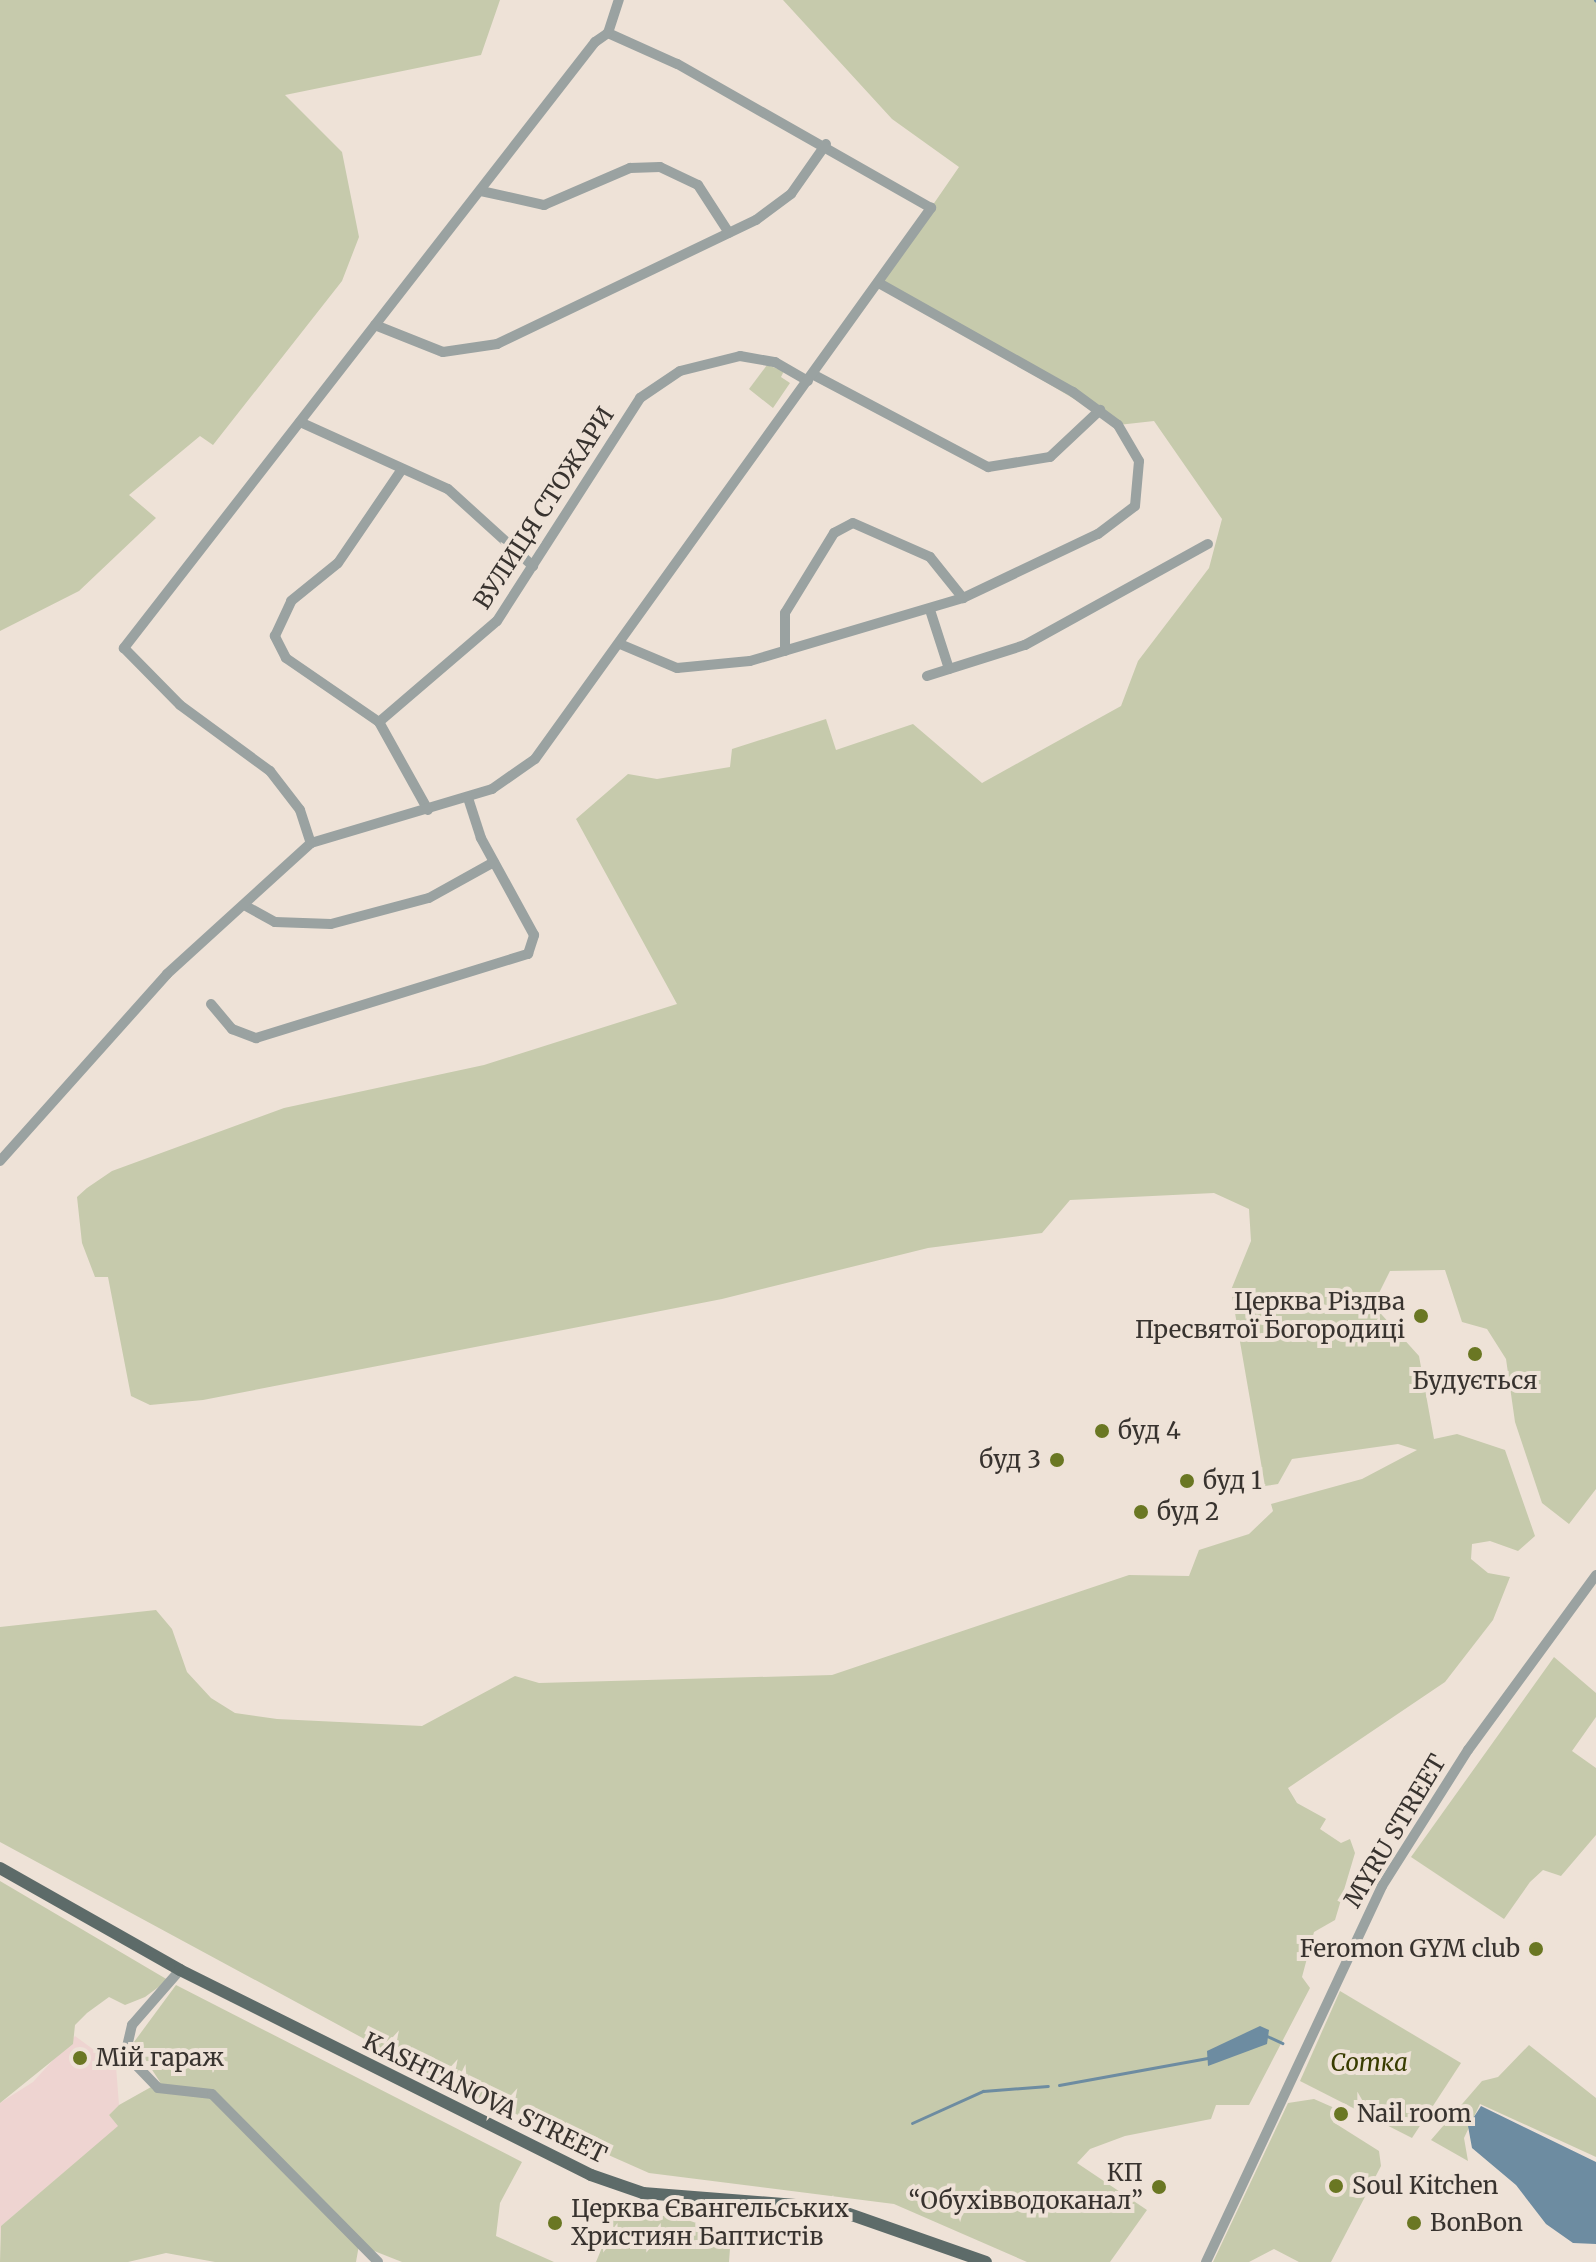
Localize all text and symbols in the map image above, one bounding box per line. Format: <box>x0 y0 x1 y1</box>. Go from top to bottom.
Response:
street label: ВУЛИЦЯ СТОЖАРИ <box>468 402 620 614</box>
place label: Церква Різдва Пресвятої Богородиці <box>1135 1288 1405 1344</box>
marker: Церква Різдва Пресвятої Богородиці <box>1412 1307 1430 1325</box>
marker: Будується <box>1466 1345 1484 1363</box>
place label: Будується <box>1412 1367 1538 1395</box>
place label: буд 4 <box>1118 1417 1181 1445</box>
marker: буд 4 <box>1093 1422 1111 1440</box>
place label: буд 3 <box>979 1446 1041 1474</box>
marker: буд 3 <box>1048 1451 1066 1469</box>
place label: буд 1 <box>1203 1467 1262 1495</box>
marker: буд 1 <box>1178 1472 1196 1490</box>
place label: буд 2 <box>1157 1498 1219 1526</box>
marker: буд 2 <box>1132 1503 1150 1521</box>
street label: MYRU STREET <box>1338 1749 1452 1913</box>
place label: Feromon GYM club <box>1300 1935 1520 1963</box>
marker: Feromon GYM club <box>1527 1940 1545 1958</box>
street label: KASHTANOVA STREET <box>359 2027 611 2169</box>
place label: Мій гараж <box>96 2044 224 2072</box>
marker: Мій гараж <box>71 2049 89 2067</box>
park label: Сотка <box>1330 2049 1408 2077</box>
place label: Nail room <box>1357 2100 1472 2128</box>
marker: Nail room <box>1332 2105 1350 2123</box>
place label: КП “Обухівводоканал” <box>909 2159 1143 2215</box>
place label: Soul Kitchen <box>1352 2172 1498 2200</box>
marker: Soul Kitchen <box>1327 2177 1345 2195</box>
marker: КП “Обухівводоканал” <box>1150 2178 1168 2196</box>
place label: Церква Євангельських Християн Баптистів <box>571 2195 849 2251</box>
place label: BonBon <box>1430 2209 1523 2237</box>
marker: Церква Євангельських Християн Баптистів <box>546 2214 564 2232</box>
marker: BonBon <box>1405 2214 1423 2232</box>

